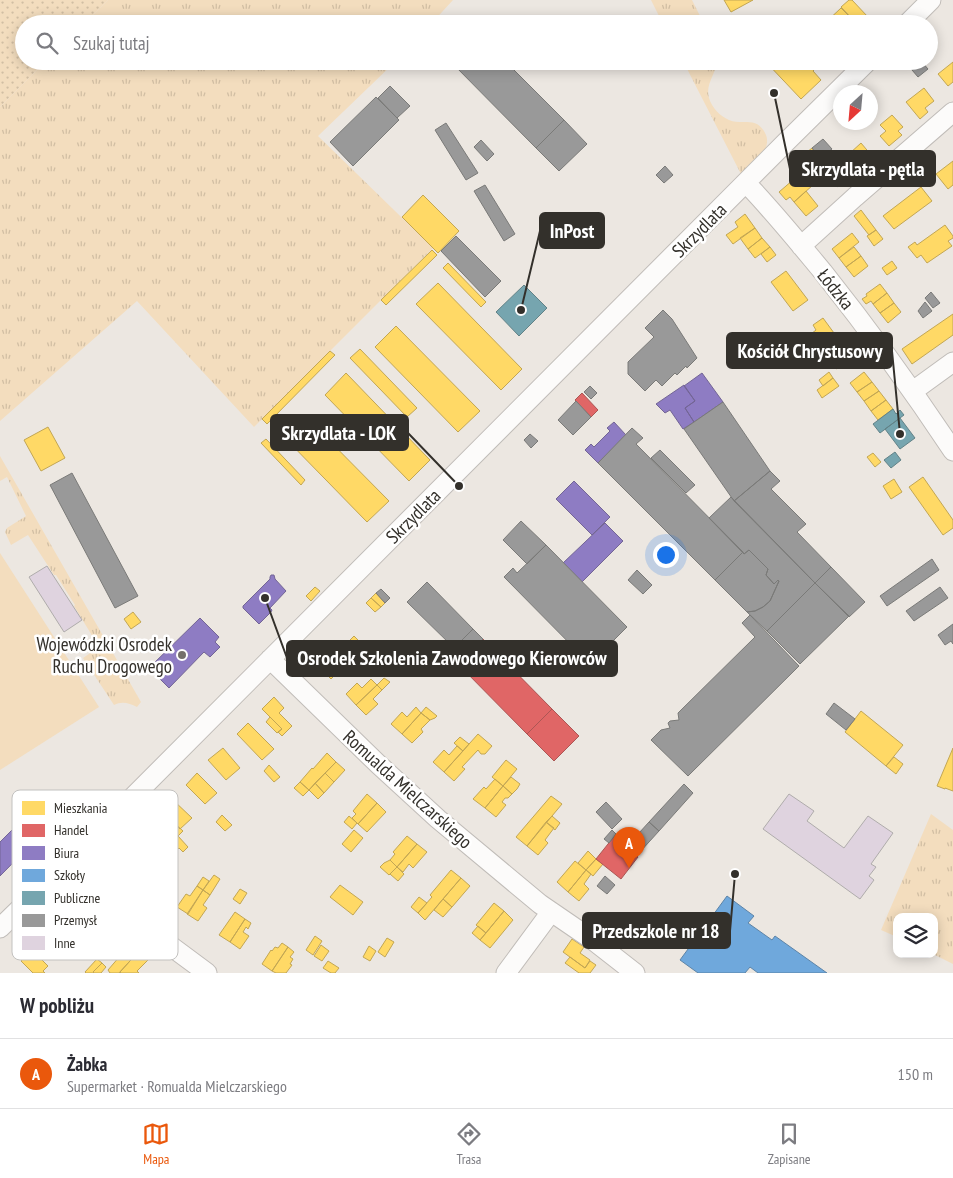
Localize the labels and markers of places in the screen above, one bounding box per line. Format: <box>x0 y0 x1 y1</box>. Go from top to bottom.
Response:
callout: Skrzydlata - pętla <box>790 151 935 186</box>
callout: InPost <box>540 213 604 248</box>
callout: Kościół Chrystusowy <box>727 333 892 368</box>
callout: Skrzydlata - LOK <box>271 415 408 450</box>
place label: Wojewódzki Osrodek Ruchu Drogowego <box>36 632 173 678</box>
callout: Osrodek Szkolenia Zawodowego Kierowców <box>287 641 617 676</box>
marker: Wojewódzki Osrodek Ruchu Drogowego <box>176 649 188 661</box>
pin: A <box>613 827 645 868</box>
callout: Przedszkole nr 18 <box>583 913 730 948</box>

